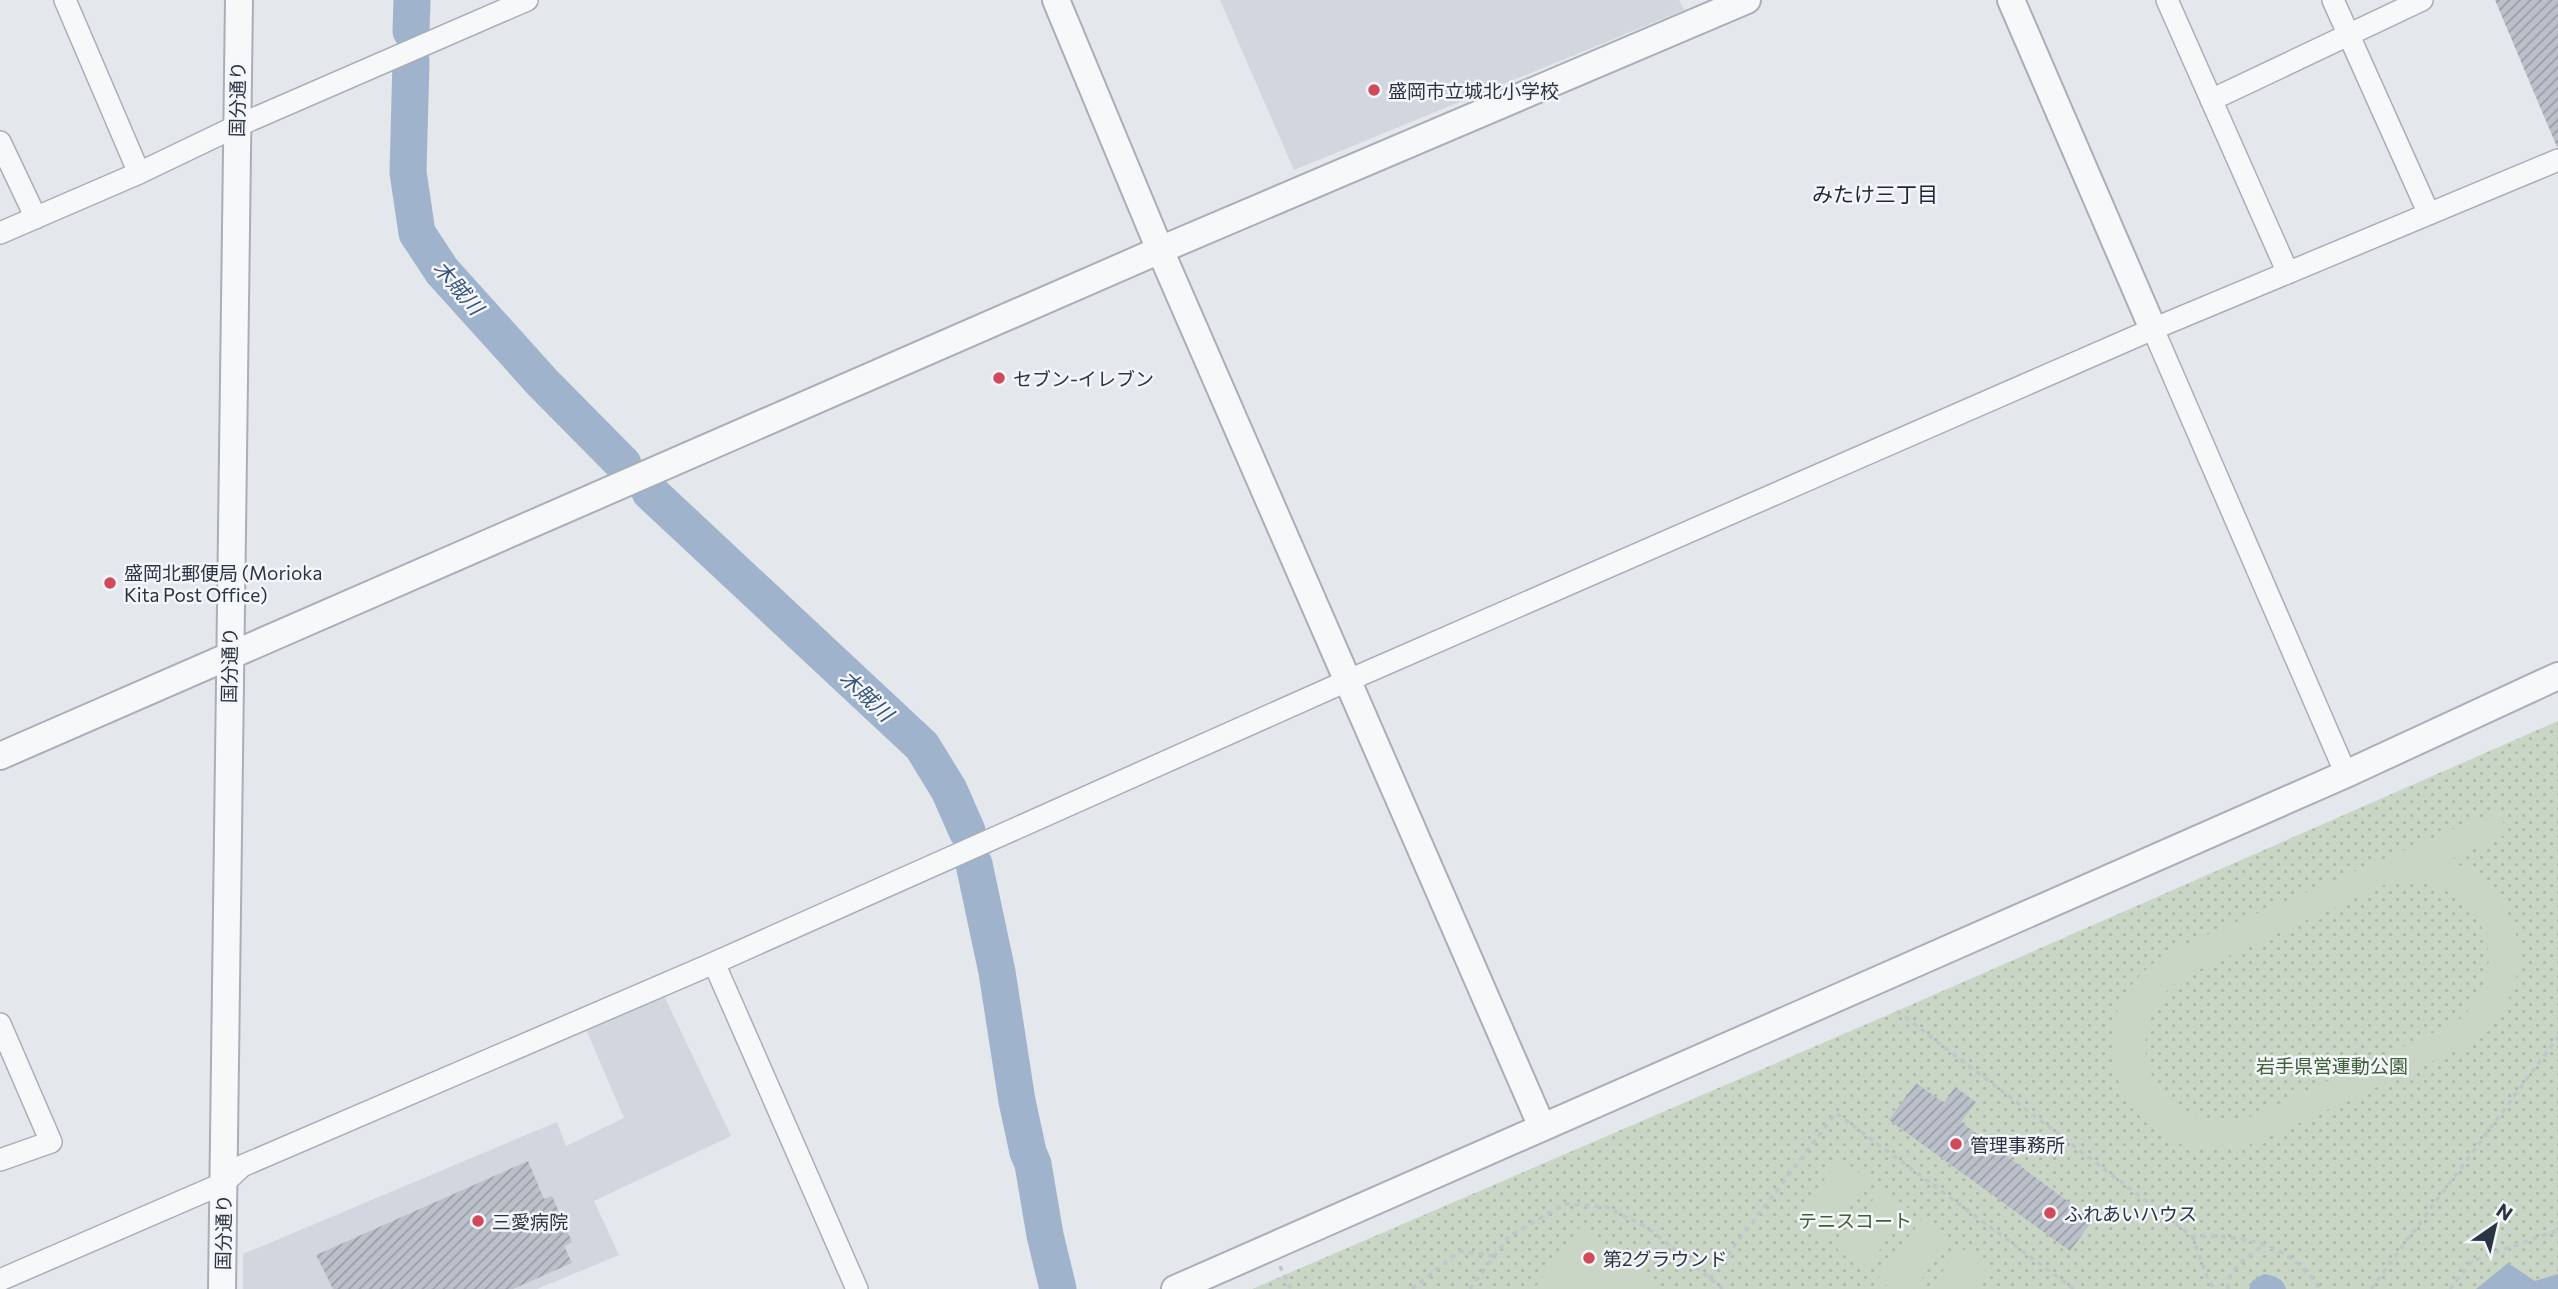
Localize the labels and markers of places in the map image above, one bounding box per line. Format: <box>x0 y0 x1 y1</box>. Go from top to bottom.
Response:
place label: 盛岡市立城北小学校 <box>1388 79 1559 102</box>
marker: 盛岡市立城北小学校 <box>1366 82 1382 98</box>
place label: セブン-イレブン <box>1013 367 1154 390</box>
marker: セブン-イレブン <box>991 370 1007 386</box>
place label: 盛岡北郵便局 (Morioka Kita Post Office) <box>124 561 323 606</box>
marker: 盛岡北郵便局 (Morioka Kita Post Office) <box>102 575 118 591</box>
place label: 管理事務所 <box>1970 1133 2065 1156</box>
marker: 管理事務所 <box>1948 1136 1964 1152</box>
place label: ふれあいハウス <box>2064 1202 2197 1225</box>
marker: ふれあいハウス <box>2042 1205 2058 1221</box>
place label: 三愛病院 <box>492 1210 568 1233</box>
marker: 三愛病院 <box>470 1213 486 1229</box>
place label: 第2グラウンド <box>1603 1247 1728 1270</box>
marker: 第2グラウンド <box>1581 1250 1597 1266</box>

